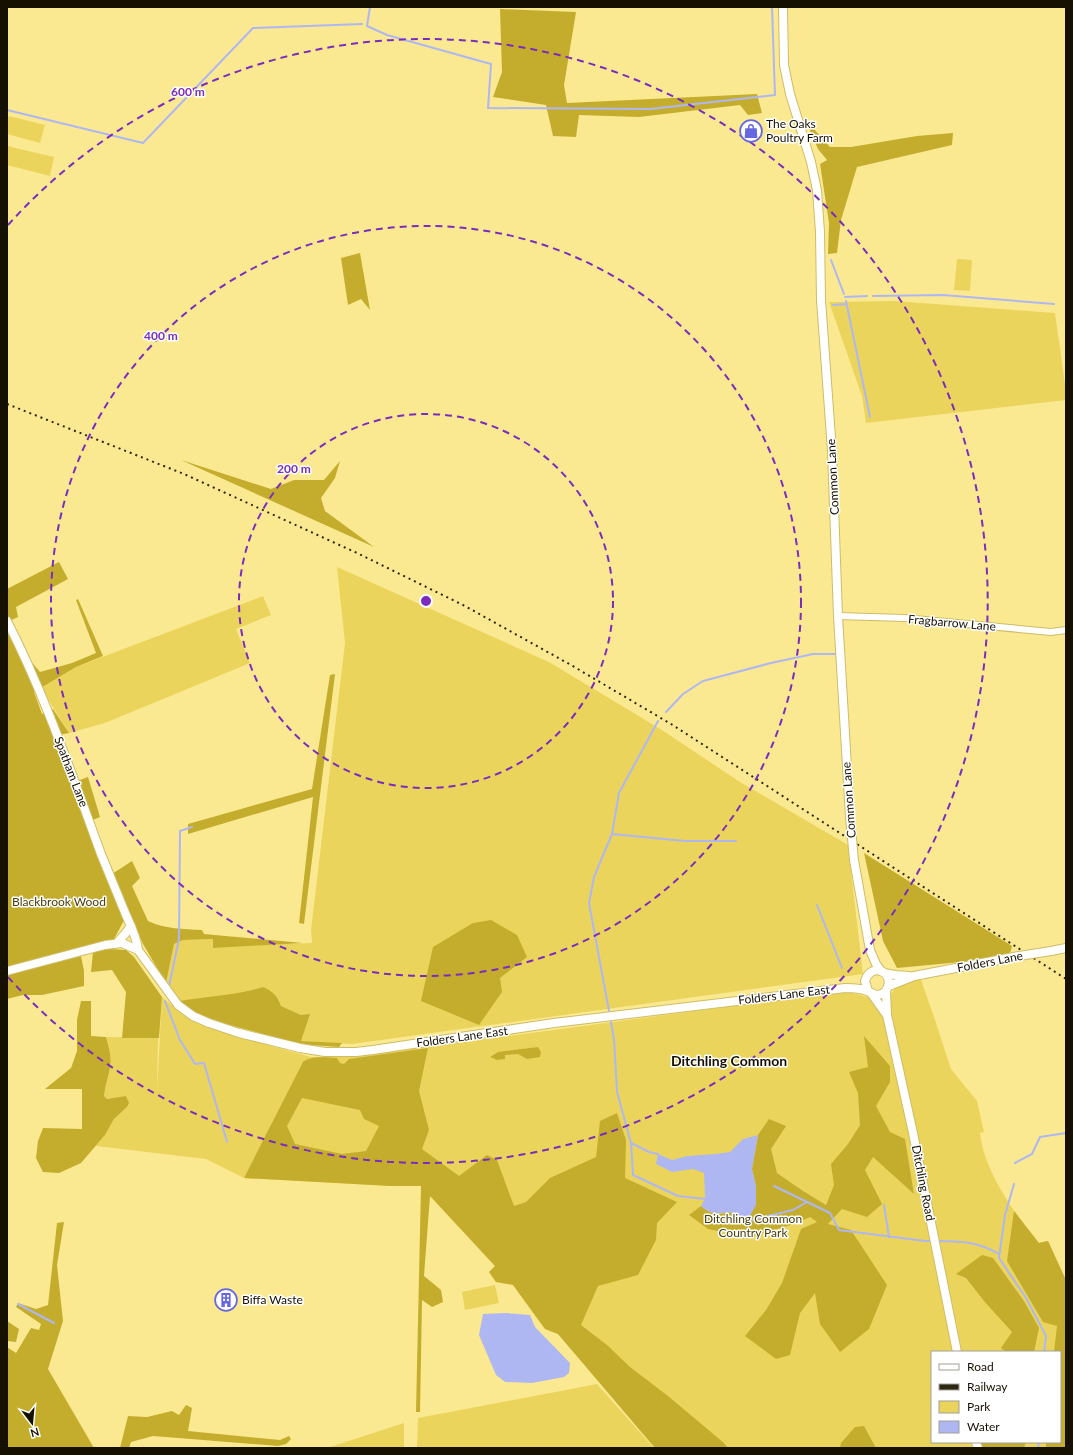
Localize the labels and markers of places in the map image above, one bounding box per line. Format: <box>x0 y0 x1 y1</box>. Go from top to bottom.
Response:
place label: The Oaks Poultry Farm <box>766 116 833 145</box>
shop icon: The Oaks Poultry Farm <box>738 118 764 144</box>
centre of rings <box>419 594 433 608</box>
building icon: Biffa Waste <box>213 1287 239 1313</box>
place label: Biffa Waste <box>242 1292 303 1307</box>

